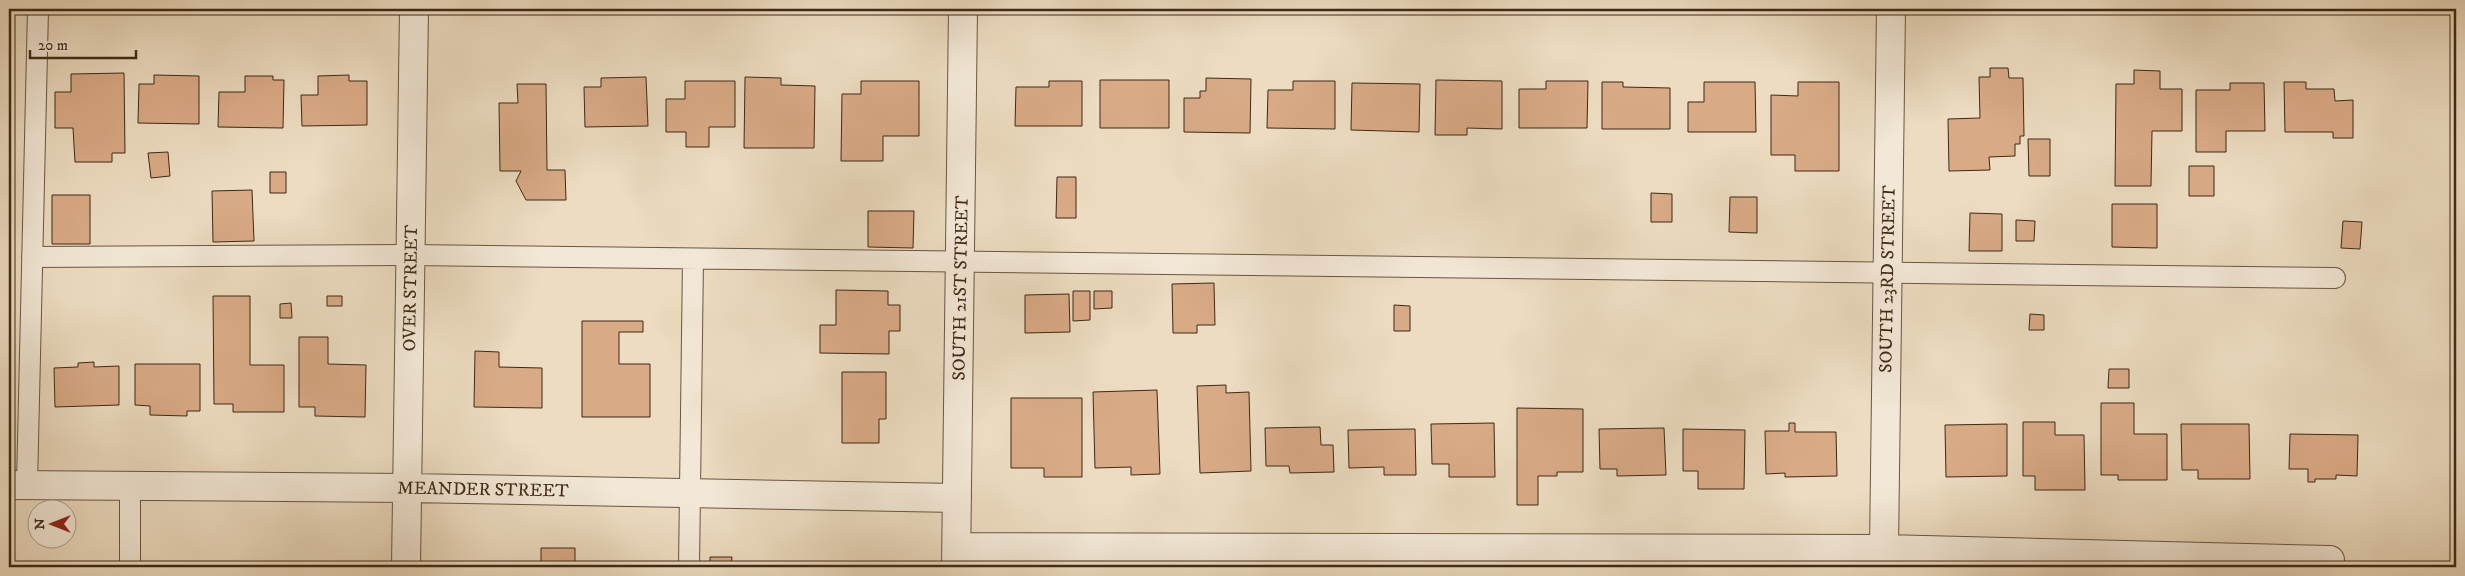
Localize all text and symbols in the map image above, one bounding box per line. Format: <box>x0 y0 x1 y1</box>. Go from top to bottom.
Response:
scale bar <box>30 28 136 60</box>
text: 20 m <box>38 36 68 55</box>
street label: SOUTH 23RD STREET <box>1875 185 1901 373</box>
street label: SOUTH 21ST STREET <box>948 195 974 381</box>
street label: OVER STREET <box>399 224 423 352</box>
street label: MEANDER STREET <box>397 478 569 502</box>
north arrow <box>28 498 78 548</box>
text: N <box>31 518 49 530</box>

